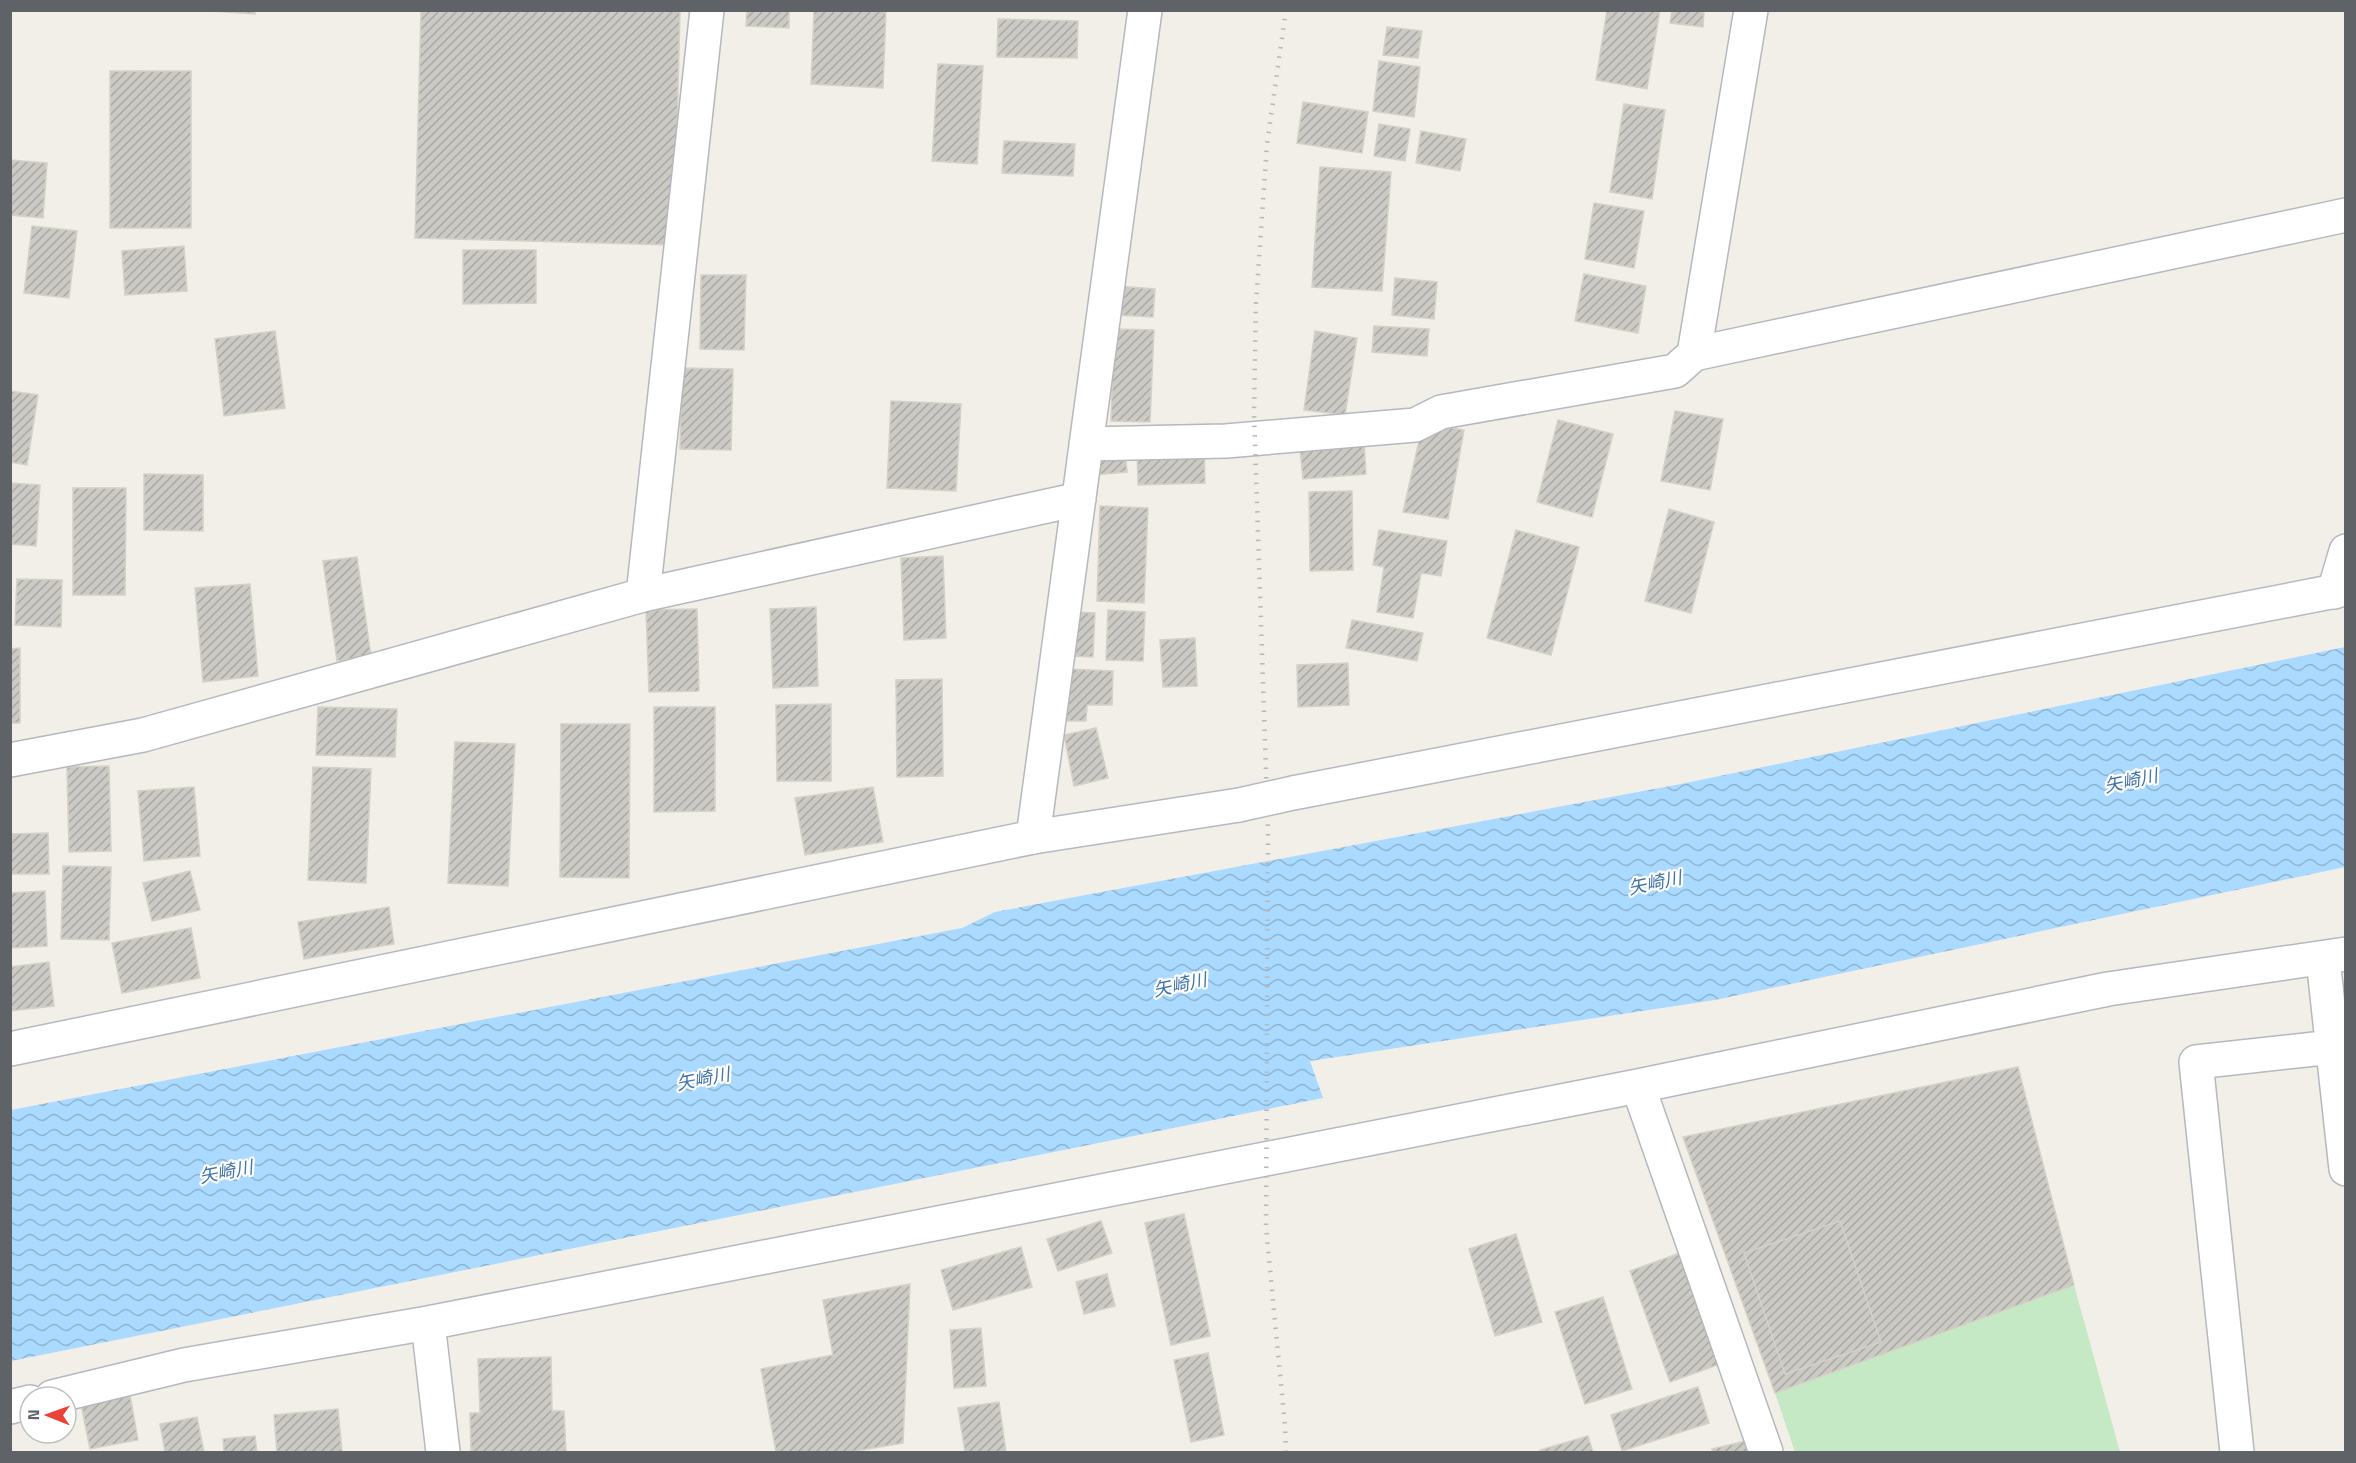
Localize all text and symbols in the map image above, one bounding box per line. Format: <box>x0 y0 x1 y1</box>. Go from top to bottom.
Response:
water label: 矢崎川 <box>2102 761 2162 799</box>
water label: 矢崎川 <box>1626 863 1686 901</box>
water label: 矢崎川 <box>1151 965 1211 1003</box>
water label: 矢崎川 <box>674 1060 734 1097</box>
water label: 矢崎川 <box>197 1153 257 1190</box>
north arrow <box>18 1385 78 1445</box>
text: N <box>21 1409 45 1420</box>

